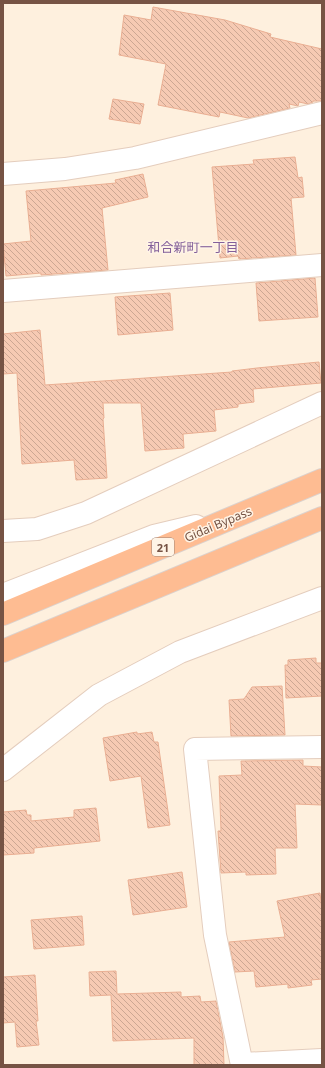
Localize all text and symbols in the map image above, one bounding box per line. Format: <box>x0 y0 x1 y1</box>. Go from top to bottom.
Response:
district label: 和合新町一丁目 <box>147 238 239 256</box>
street label: Gidai Bypass <box>182 502 255 546</box>
road number: 21 <box>152 538 174 556</box>

